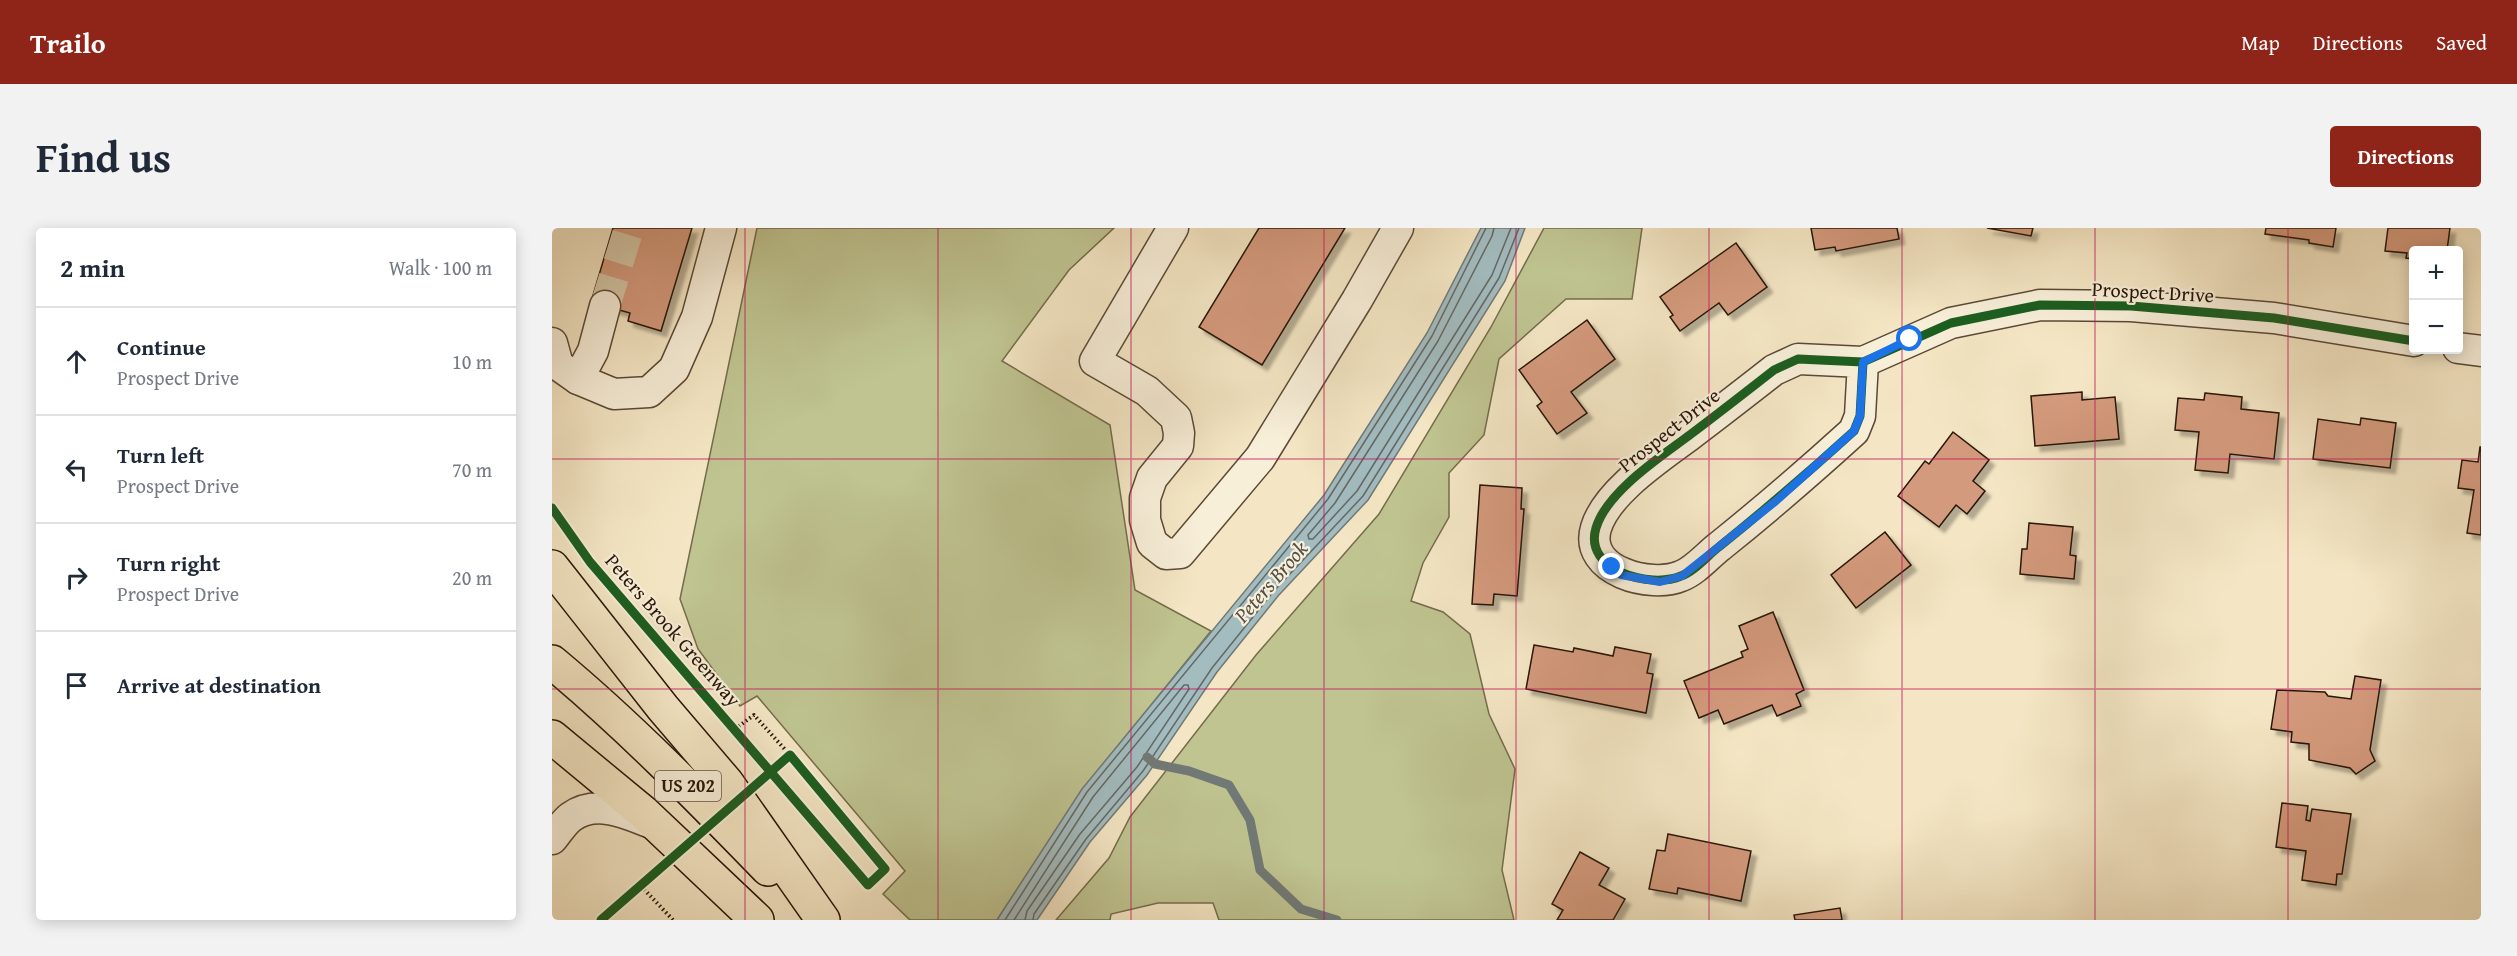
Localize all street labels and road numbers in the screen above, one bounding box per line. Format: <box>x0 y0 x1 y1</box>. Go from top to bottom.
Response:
street label: Prospect Drive <box>2091 274 2215 309</box>
street label: Prospect Drive <box>1612 381 1726 479</box>
street label: Peters Brook Greenway <box>599 547 748 713</box>
road number: US 202 <box>655 771 721 801</box>

